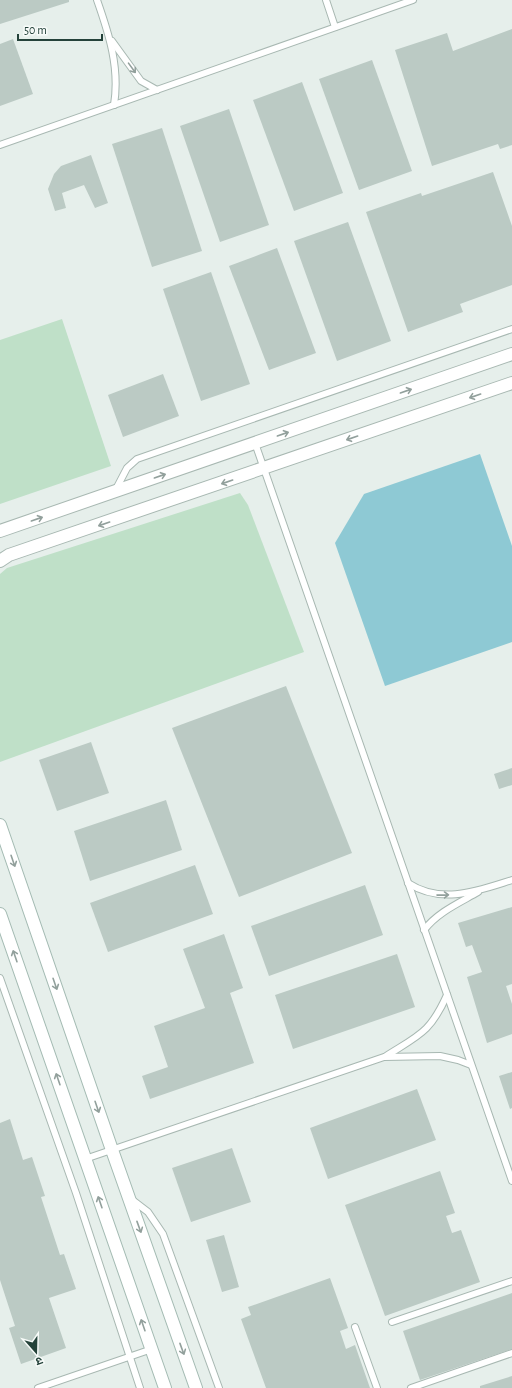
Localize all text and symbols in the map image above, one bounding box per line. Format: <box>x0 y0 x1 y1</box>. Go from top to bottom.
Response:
scale bar <box>18 16 102 42</box>
text: 50 m <box>24 24 47 36</box>
one-way arrow <box>127 62 136 73</box>
one-way arrow <box>399 387 412 394</box>
one-way arrow <box>469 393 482 400</box>
one-way arrow <box>276 429 288 437</box>
one-way arrow <box>347 435 359 443</box>
one-way arrow <box>154 472 166 480</box>
one-way arrow <box>221 478 233 486</box>
one-way arrow <box>30 515 43 522</box>
one-way arrow <box>98 521 111 528</box>
one-way arrow <box>9 855 17 867</box>
one-way arrow <box>436 891 449 899</box>
one-way arrow <box>11 950 18 963</box>
one-way arrow <box>51 978 59 990</box>
one-way arrow <box>53 1074 61 1086</box>
one-way arrow <box>94 1101 101 1114</box>
one-way arrow <box>96 1196 104 1208</box>
one-way arrow <box>135 1220 143 1232</box>
one-way arrow <box>139 1318 146 1331</box>
north arrow <box>16 1332 56 1372</box>
one-way arrow <box>179 1343 187 1355</box>
text: उ <box>34 1355 44 1367</box>

